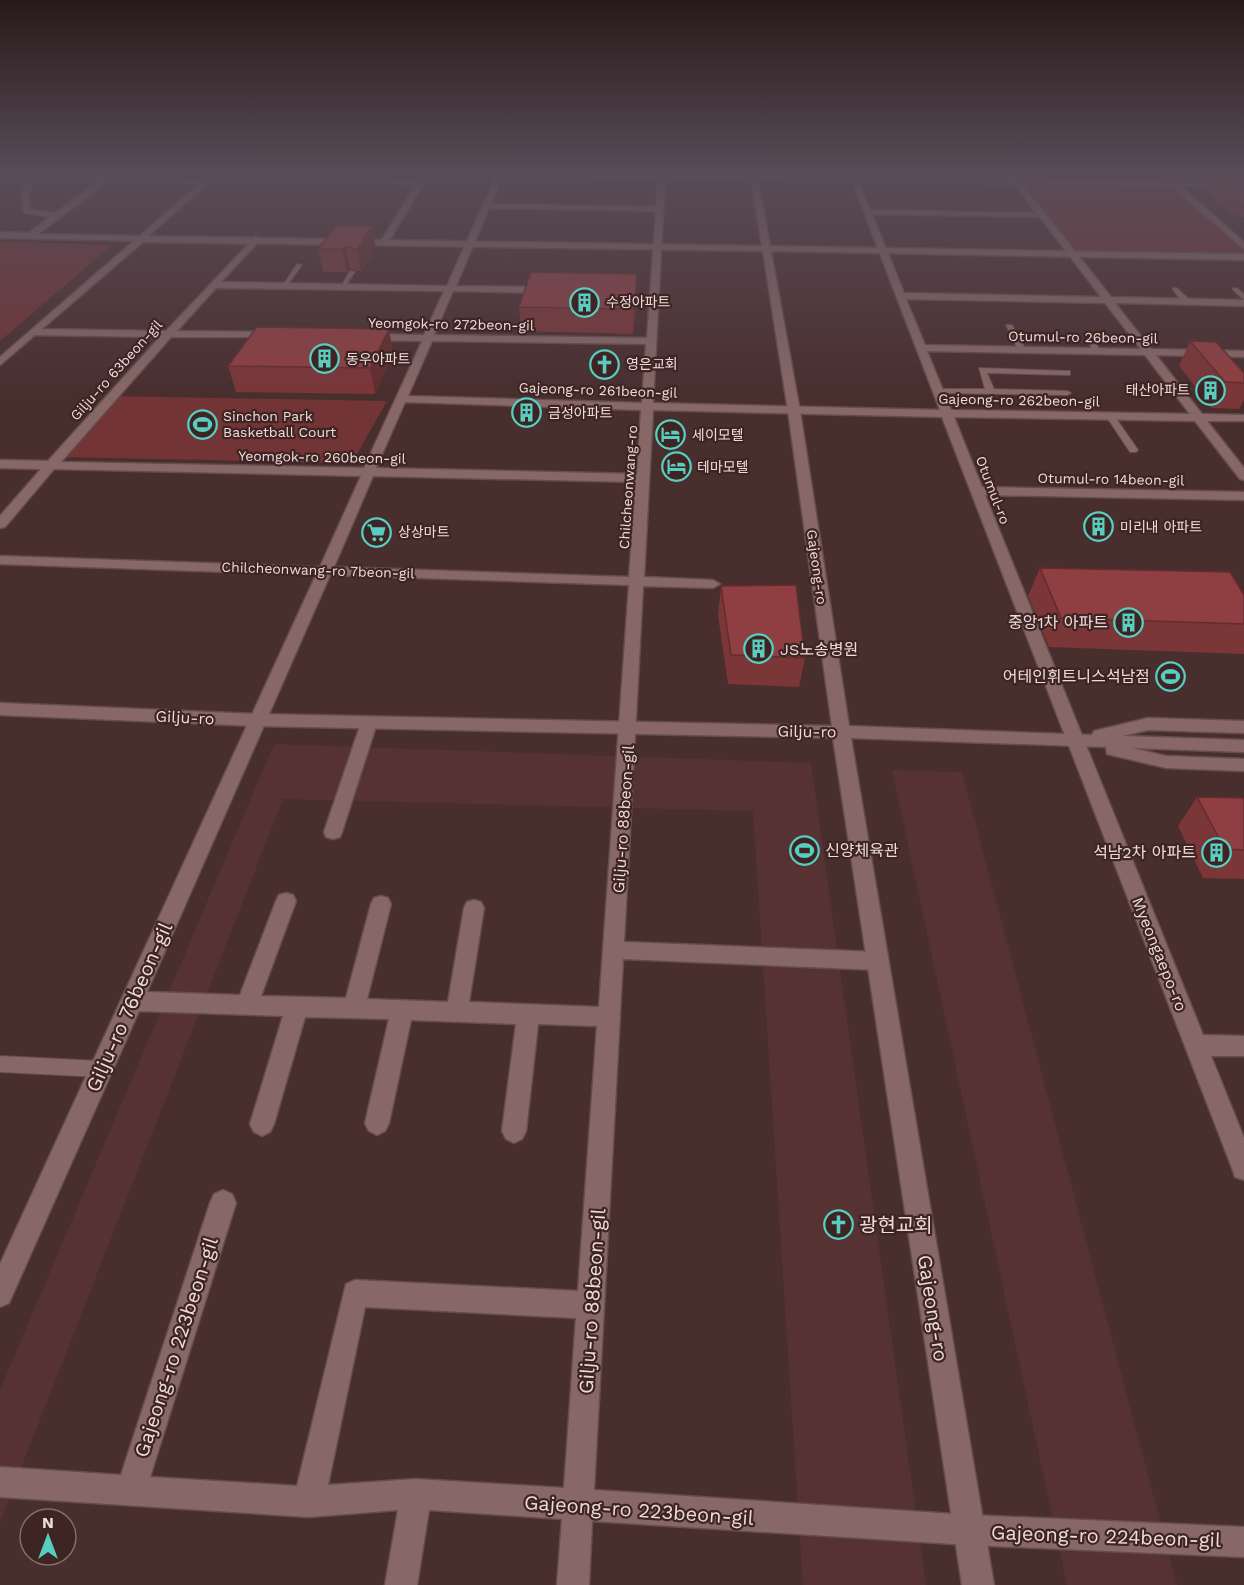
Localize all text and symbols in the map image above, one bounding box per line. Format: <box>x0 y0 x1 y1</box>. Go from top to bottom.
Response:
building icon: 수정아파트 <box>569 286 601 318</box>
place label: 수정아파트 <box>606 294 671 310</box>
street label: Yeomgok-ro 272beon-gil <box>368 315 535 333</box>
street label: Gilju-ro 63beon-gil <box>67 316 166 423</box>
street label: Otumul-ro 26beon-gil <box>1008 328 1159 346</box>
building icon: 동우아파트 <box>309 343 341 375</box>
church icon: 영은교회 <box>589 348 621 380</box>
place label: 동우아파트 <box>346 351 411 367</box>
place label: 영은교회 <box>626 356 678 372</box>
building icon: 태산아파트 <box>1195 374 1227 406</box>
street label: Gajeong-ro 261beon-gil <box>518 379 678 401</box>
place label: 태산아파트 <box>1126 382 1190 398</box>
street label: Gajeong-ro 262beon-gil <box>938 391 1101 409</box>
building icon: 금성아파트 <box>511 397 543 429</box>
place label: 금성아파트 <box>548 405 613 421</box>
sports icon: Sinchon Park Basketball Court <box>186 408 218 440</box>
place label: Sinchon Park Basketball Court <box>223 408 336 440</box>
hotel icon: 세이모텔 <box>655 419 687 451</box>
street label: Chilcheonwang-ro <box>616 424 640 550</box>
place label: 세이모텔 <box>692 427 744 443</box>
street label: Yeomgok-ro 260beon-gil <box>238 448 407 466</box>
hotel icon: 테마모텔 <box>660 451 692 483</box>
street label: Otumul-ro <box>973 454 1013 526</box>
place label: 테마모텔 <box>697 459 749 475</box>
street label: Otumul-ro 14beon-gil <box>1038 470 1185 488</box>
building icon: 미리내 아파트 <box>1083 511 1115 543</box>
supermarket icon: 상상마트 <box>361 516 393 548</box>
place label: 미리내 아파트 <box>1120 519 1202 535</box>
place label: 상상마트 <box>398 524 450 540</box>
street label: Gajeong-ro <box>804 529 830 605</box>
street label: Chilcheonwang-ro 7beon-gil <box>221 559 415 581</box>
building icon: 중앙1차 아파트 <box>1113 606 1145 638</box>
place label: 중앙1차 아파트 <box>1008 613 1108 632</box>
building icon: JS노송병원 <box>743 633 775 665</box>
place label: JS노송병원 <box>780 640 858 659</box>
sports icon: 어테인휘트니스석남점 <box>1155 660 1187 692</box>
place label: 어테인휘트니스석남점 <box>1003 667 1150 686</box>
street label: Gilju-ro <box>155 706 215 729</box>
street label: Gilju-ro <box>777 721 837 742</box>
street label: Gilju-ro 88beon-gil <box>609 744 638 894</box>
sports icon: 신양체육관 <box>788 834 820 866</box>
building icon: 석남2차 아파트 <box>1201 836 1233 868</box>
place label: 신양체육관 <box>825 841 899 860</box>
place label: 석남2차 아파트 <box>1093 843 1196 862</box>
street label: Myeongaepo-ro <box>1128 894 1191 1014</box>
street label: Gilju-ro 76beon-gil <box>81 918 177 1096</box>
street label: Gilju-ro 88beon-gil <box>574 1207 610 1395</box>
church icon: 광현교회 <box>822 1209 854 1241</box>
place label: 광현교회 <box>859 1213 933 1237</box>
street label: Gajeong-ro 223beon-gil <box>129 1234 223 1460</box>
street label: Gajeong-ro <box>913 1253 953 1363</box>
street label: Gajeong-ro 223beon-gil <box>523 1490 755 1530</box>
north arrow <box>18 1507 78 1567</box>
text: N <box>42 1513 54 1532</box>
street label: Gajeong-ro 224beon-gil <box>991 1520 1221 1552</box>

